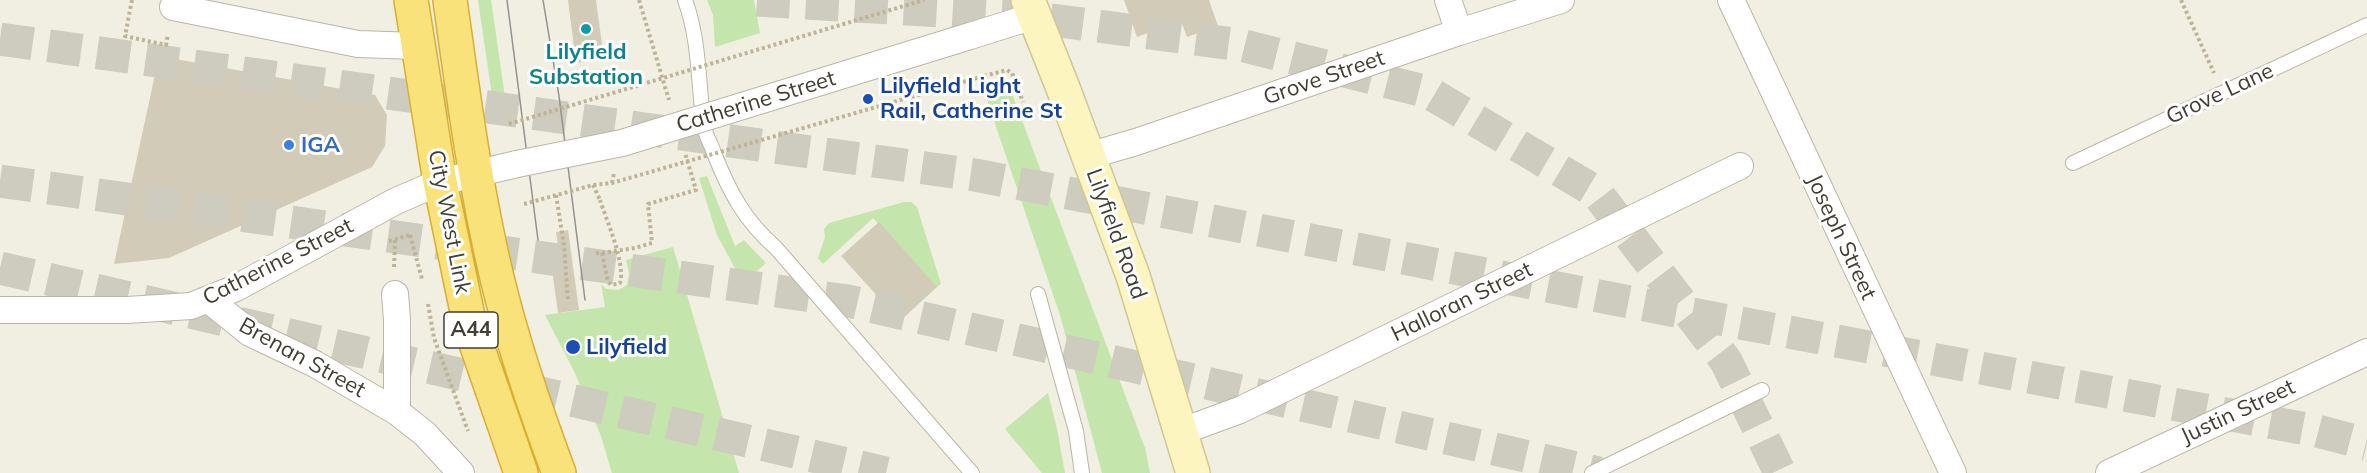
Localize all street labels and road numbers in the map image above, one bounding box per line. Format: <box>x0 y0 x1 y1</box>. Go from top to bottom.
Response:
street label: Grove Street <box>1260 45 1388 111</box>
street label: Grove Lane <box>2162 58 2278 130</box>
street label: Catherine Street <box>673 65 839 139</box>
street label: City West Link <box>422 148 476 296</box>
street label: Lilyfield Road <box>1080 165 1152 303</box>
street label: Joseph Street <box>1800 170 1882 304</box>
street label: Catherine Street <box>198 213 358 311</box>
street label: Halloran Street <box>1387 256 1537 348</box>
street label: Brenan Street <box>234 312 370 404</box>
road number: A44 <box>444 312 498 348</box>
street label: Justin Street <box>2177 374 2299 450</box>

